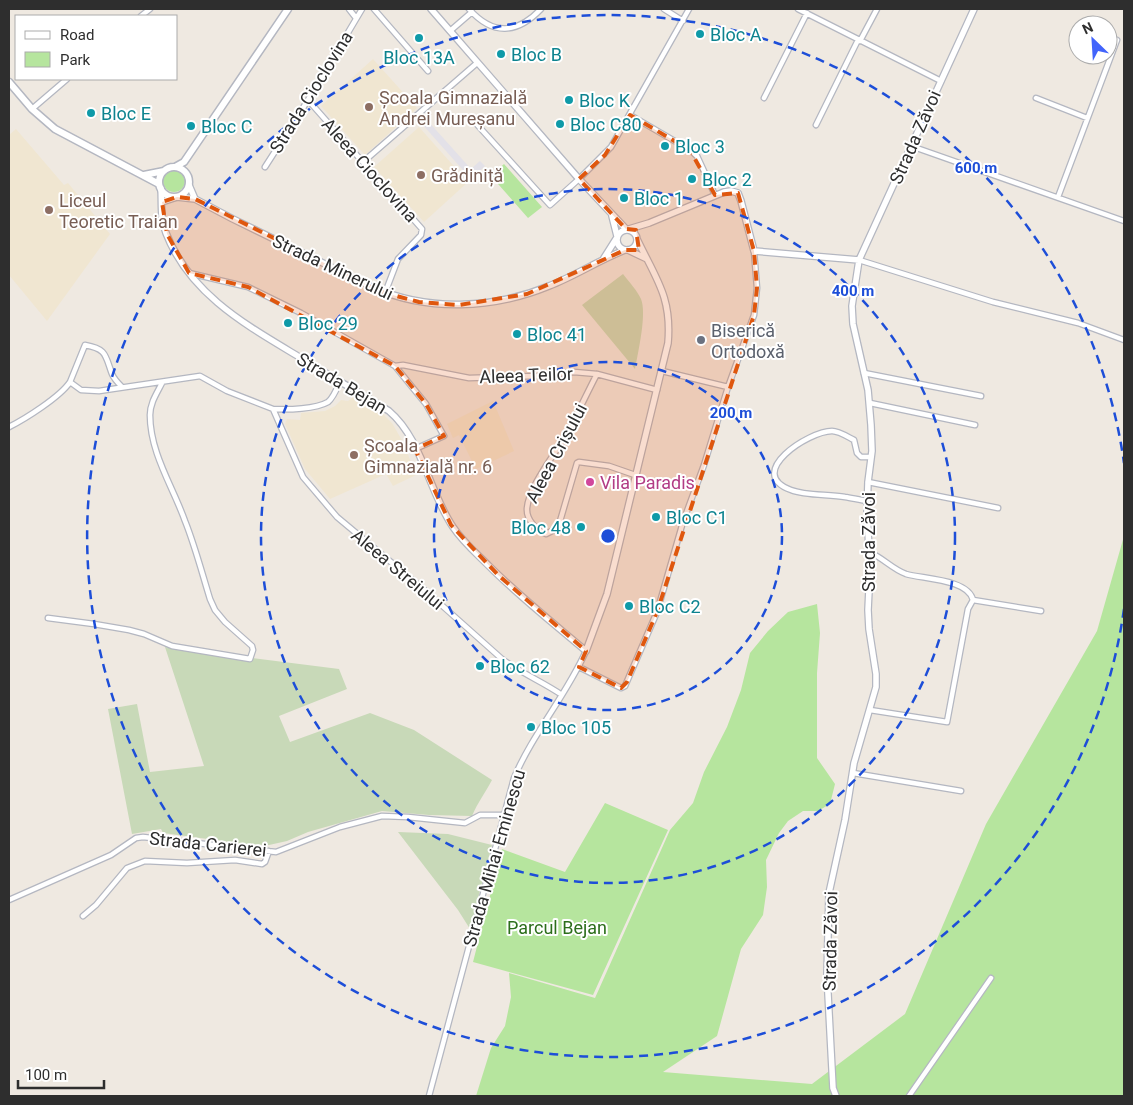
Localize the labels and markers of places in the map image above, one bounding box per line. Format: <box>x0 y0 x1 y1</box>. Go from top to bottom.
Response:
place label: Bloc A <box>710 24 762 45</box>
marker: Bloc A <box>694 28 706 40</box>
marker: Bloc 13A <box>413 32 425 44</box>
place label: Bloc B <box>511 44 562 65</box>
place label: Bloc 13A <box>383 47 455 68</box>
marker: Bloc B <box>495 48 507 60</box>
place label: Școala Gimnazială Andrei Mureșanu <box>379 87 527 130</box>
place label: Bloc K <box>579 90 631 111</box>
marker: Bloc K <box>563 94 575 106</box>
marker: Școala Gimnazială Andrei Mureșanu <box>363 101 375 113</box>
place label: Bloc E <box>101 103 151 124</box>
marker: Bloc E <box>85 107 97 119</box>
place label: Bloc C80 <box>570 114 642 135</box>
place label: Bloc C <box>201 116 252 137</box>
marker: Bloc C80 <box>554 118 566 130</box>
marker: Bloc C <box>185 120 197 132</box>
place label: Bloc 3 <box>675 136 725 157</box>
marker: Bloc 3 <box>659 140 671 152</box>
place label: Grădiniță <box>431 165 503 187</box>
marker: Grădiniță <box>415 169 427 181</box>
place label: Bloc 2 <box>702 169 752 190</box>
marker: Bloc 2 <box>686 173 698 185</box>
place label: Bloc 1 <box>634 188 684 209</box>
place label: Liceul Teoretic Traian <box>59 190 178 232</box>
marker: Bloc 1 <box>618 192 630 204</box>
marker: Liceul Teoretic Traian <box>43 204 55 216</box>
place label: Bloc 29 <box>298 313 358 334</box>
marker: Bloc 29 <box>282 317 294 329</box>
place label: Biserică Ortodoxă <box>711 320 785 362</box>
place label: Bloc 41 <box>527 324 587 345</box>
marker: Bloc 41 <box>511 328 523 340</box>
marker: Biserică Ortodoxă <box>695 334 707 346</box>
place label: Școala Gimnazială nr. 6 <box>364 435 492 477</box>
marker: Școala Gimnazială nr. 6 <box>348 449 360 461</box>
place label: Vila Paradis <box>600 472 695 493</box>
marker: Vila Paradis <box>584 476 596 488</box>
place label: Bloc C1 <box>666 507 728 528</box>
marker: Bloc C1 <box>650 511 662 523</box>
place label: Bloc 48 <box>511 517 571 538</box>
marker: Bloc 48 <box>575 521 587 533</box>
centre of rings <box>599 527 617 545</box>
place label: Bloc C2 <box>639 596 701 617</box>
marker: Bloc C2 <box>623 600 635 612</box>
place label: Bloc 62 <box>490 656 550 677</box>
marker: Bloc 62 <box>474 660 486 672</box>
place label: Bloc 105 <box>541 717 611 738</box>
marker: Bloc 105 <box>525 721 537 733</box>

